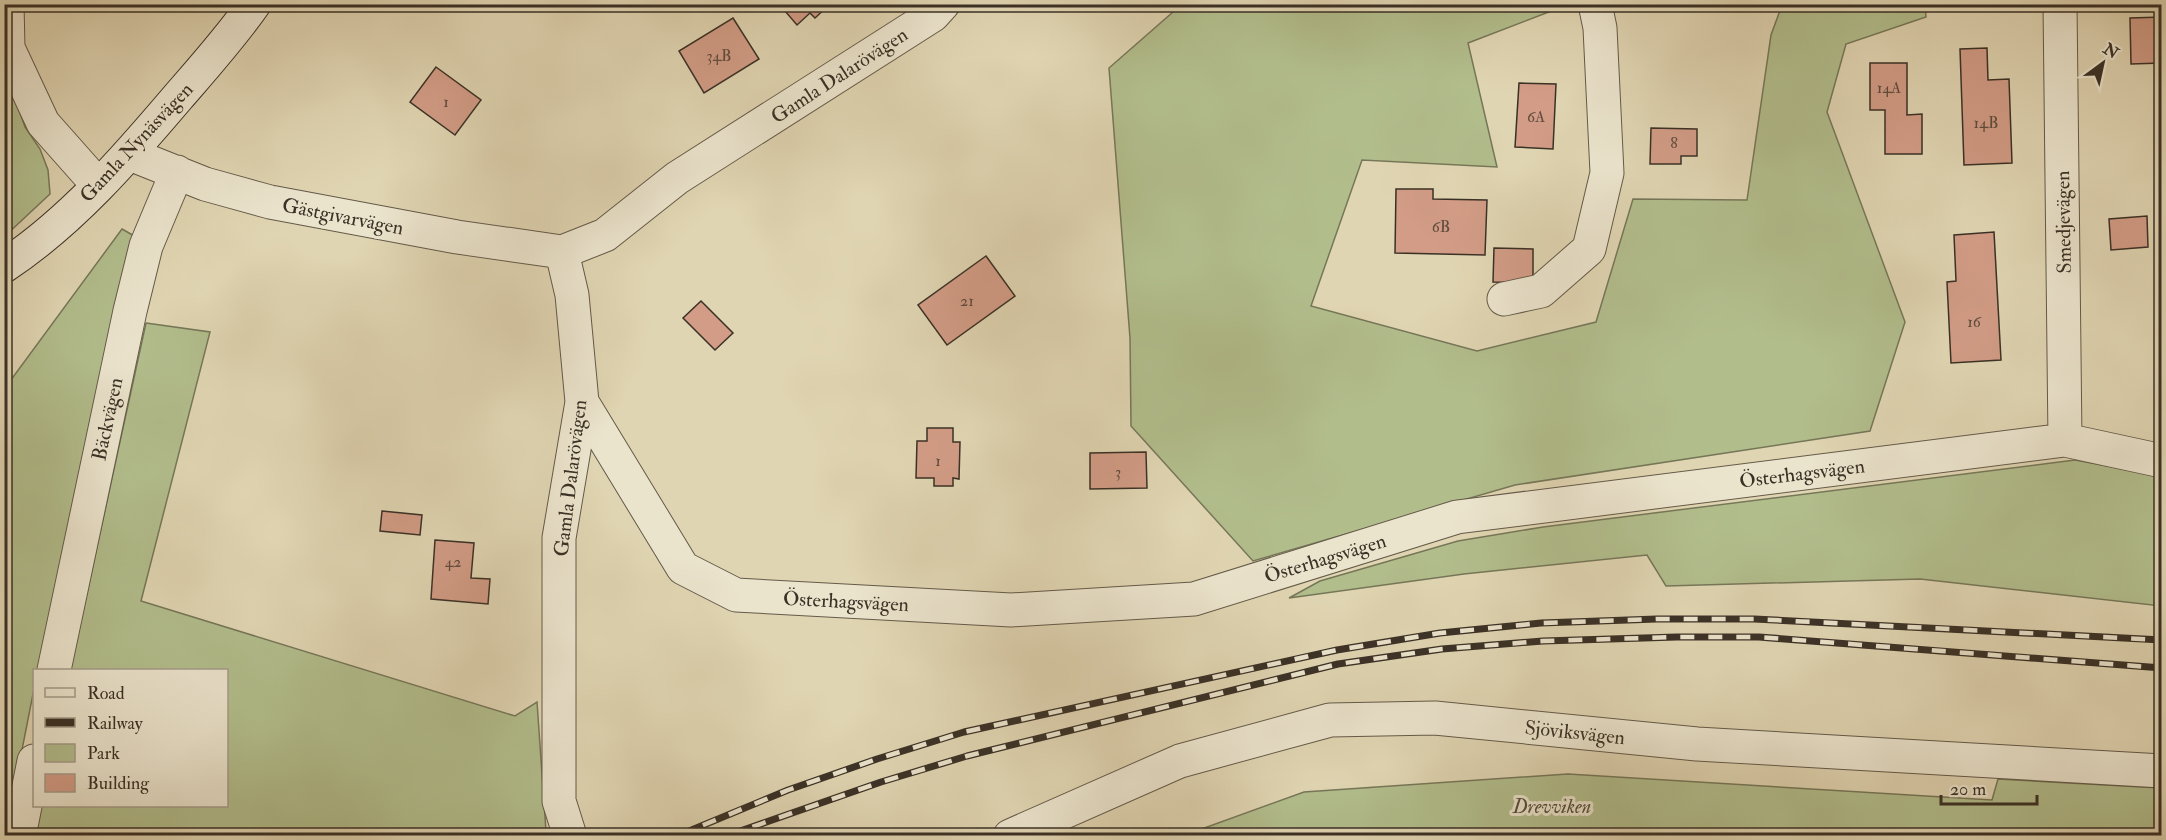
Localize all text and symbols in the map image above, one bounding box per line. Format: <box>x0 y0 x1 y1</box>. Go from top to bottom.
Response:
street label: Gamla Dalarövägen <box>766 22 912 129</box>
north arrow <box>2073 33 2133 93</box>
text: N <box>2098 38 2123 64</box>
house number: 34B <box>706 46 732 66</box>
street label: Gamla Nynäsvägen <box>74 77 198 208</box>
house number: 14A <box>1877 78 1901 98</box>
house number: 1 <box>443 92 449 112</box>
house number: 6A <box>1527 107 1545 127</box>
house number: 14B <box>1974 113 1998 133</box>
house number: 8 <box>1670 133 1678 153</box>
street label: Smedjevägen <box>2050 170 2077 274</box>
street label: Gästgivarvägen <box>280 192 406 241</box>
house number: 6B <box>1432 217 1450 237</box>
house number: 21 <box>960 291 974 311</box>
house number: 16 <box>1967 312 1982 332</box>
street label: Bäckvägen <box>87 375 128 463</box>
street label: Gamla Dalarövägen <box>548 398 593 558</box>
house number: 1 <box>935 451 941 471</box>
street label: Österhagsvägen <box>1738 453 1866 494</box>
house number: 3 <box>1115 462 1121 482</box>
street label: Österhagsvägen <box>1261 528 1389 589</box>
house number: 42 <box>445 552 461 572</box>
street label: Österhagsvägen <box>782 586 910 617</box>
legend <box>33 669 228 807</box>
text: Road <box>87 682 125 705</box>
text: Railway <box>87 712 144 735</box>
street label: Sjöviksvägen <box>1524 715 1626 750</box>
text: Park <box>87 742 120 765</box>
scale bar <box>1941 768 2037 806</box>
text: Building <box>87 772 150 795</box>
text: 20 m <box>1950 778 1986 801</box>
park label: Drevviken <box>1512 794 1591 819</box>

